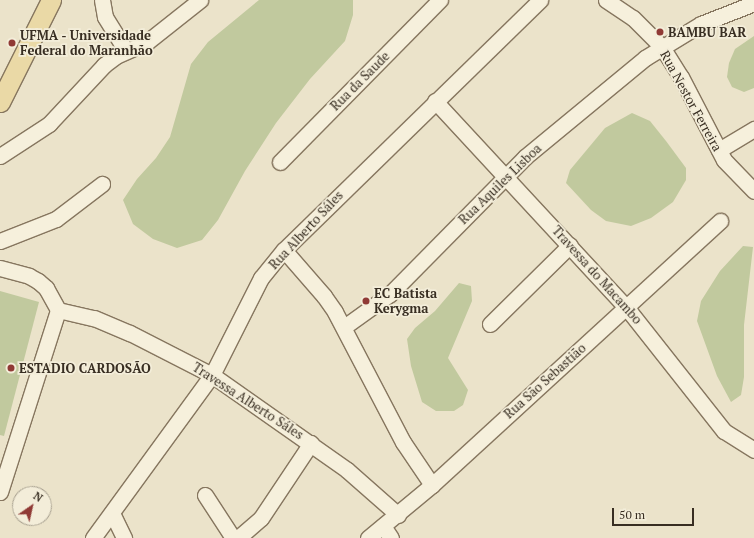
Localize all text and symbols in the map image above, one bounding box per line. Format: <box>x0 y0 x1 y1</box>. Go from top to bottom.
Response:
place label: BAMBU BAR <box>668 24 746 40</box>
marker: BAMBU BAR <box>655 27 665 37</box>
place label: UFMA - Universidade Federal do Maranhão <box>20 28 153 59</box>
marker: UFMA - Universidade Federal do Maranhão <box>7 38 17 48</box>
street label: Rua da Saude <box>327 48 393 114</box>
street label: Rua Nestor Ferreira <box>657 48 725 154</box>
street label: Rua Aquiles Lisboa <box>455 140 545 228</box>
street label: Rua Alberto Sáles <box>266 188 346 272</box>
street label: Travessa do Macambo <box>549 223 645 327</box>
place label: EC Batista Kerygma <box>374 286 437 317</box>
marker: EC Batista Kerygma <box>361 296 371 306</box>
street label: Rua São Sebastião <box>501 340 589 422</box>
street label: Travessa Alberto Sáles <box>190 359 306 443</box>
place label: ESTADIO CARDOSÃO <box>19 360 151 376</box>
marker: ESTADIO CARDOSÃO <box>6 363 16 373</box>
north arrow <box>12 486 52 526</box>
text: N <box>31 489 46 505</box>
scale bar <box>614 500 696 526</box>
text: 50 m <box>619 507 645 522</box>

